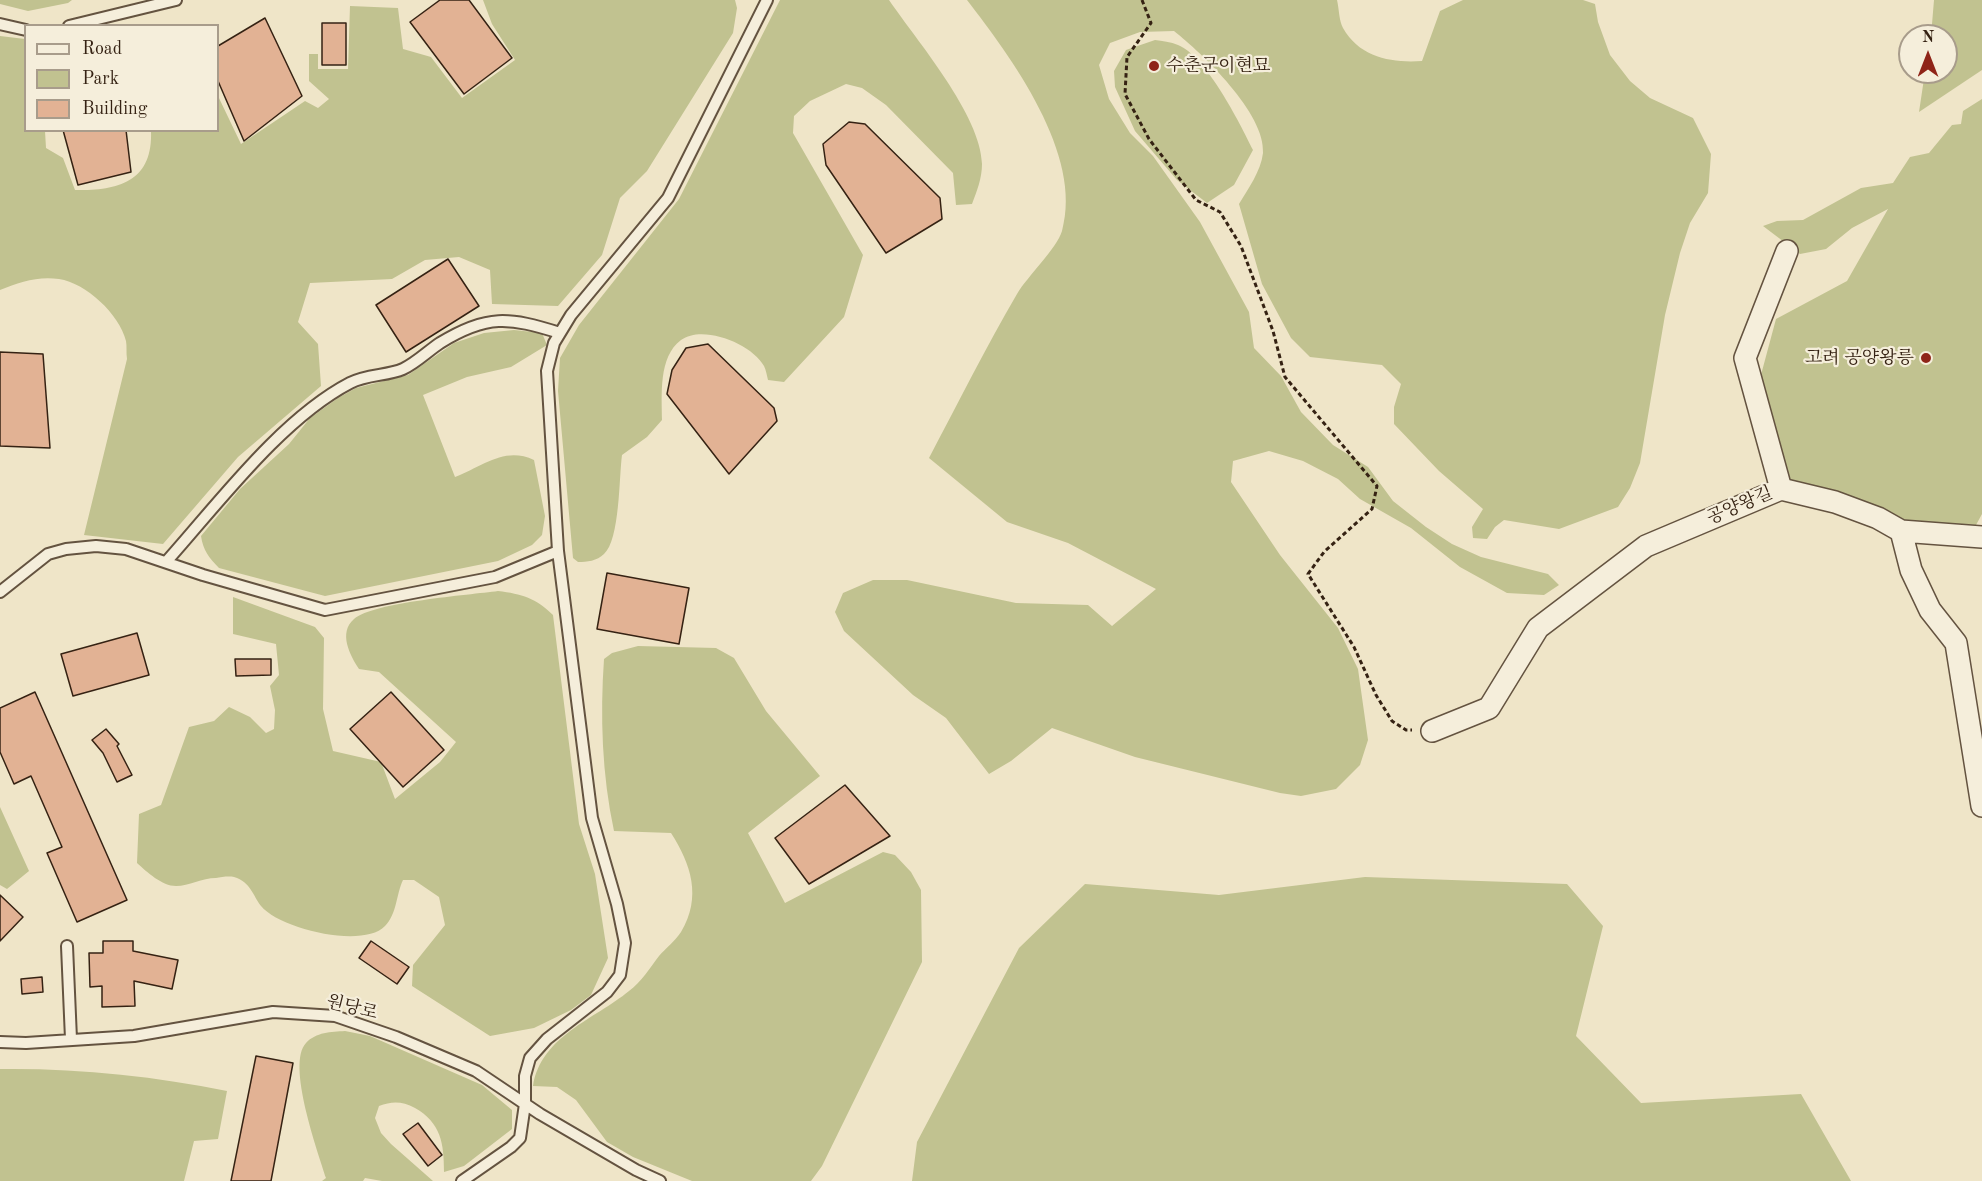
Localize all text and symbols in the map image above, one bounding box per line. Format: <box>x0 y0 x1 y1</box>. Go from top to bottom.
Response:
legend <box>24 24 219 132</box>
north arrow <box>1898 24 1958 84</box>
text: N <box>1922 30 1934 46</box>
text: Road <box>82 40 122 58</box>
place label: 수춘군이현묘 <box>1166 55 1270 77</box>
marker: 수춘군이현묘 <box>1147 59 1161 73</box>
text: Park <box>82 70 119 88</box>
text: Building <box>82 100 147 118</box>
place label: 고려 공양왕릉 <box>1805 347 1914 369</box>
marker: 고려 공양왕릉 <box>1919 351 1933 365</box>
street label: 공양왕길 <box>1704 482 1776 530</box>
street label: 원당로 <box>324 991 380 1025</box>

